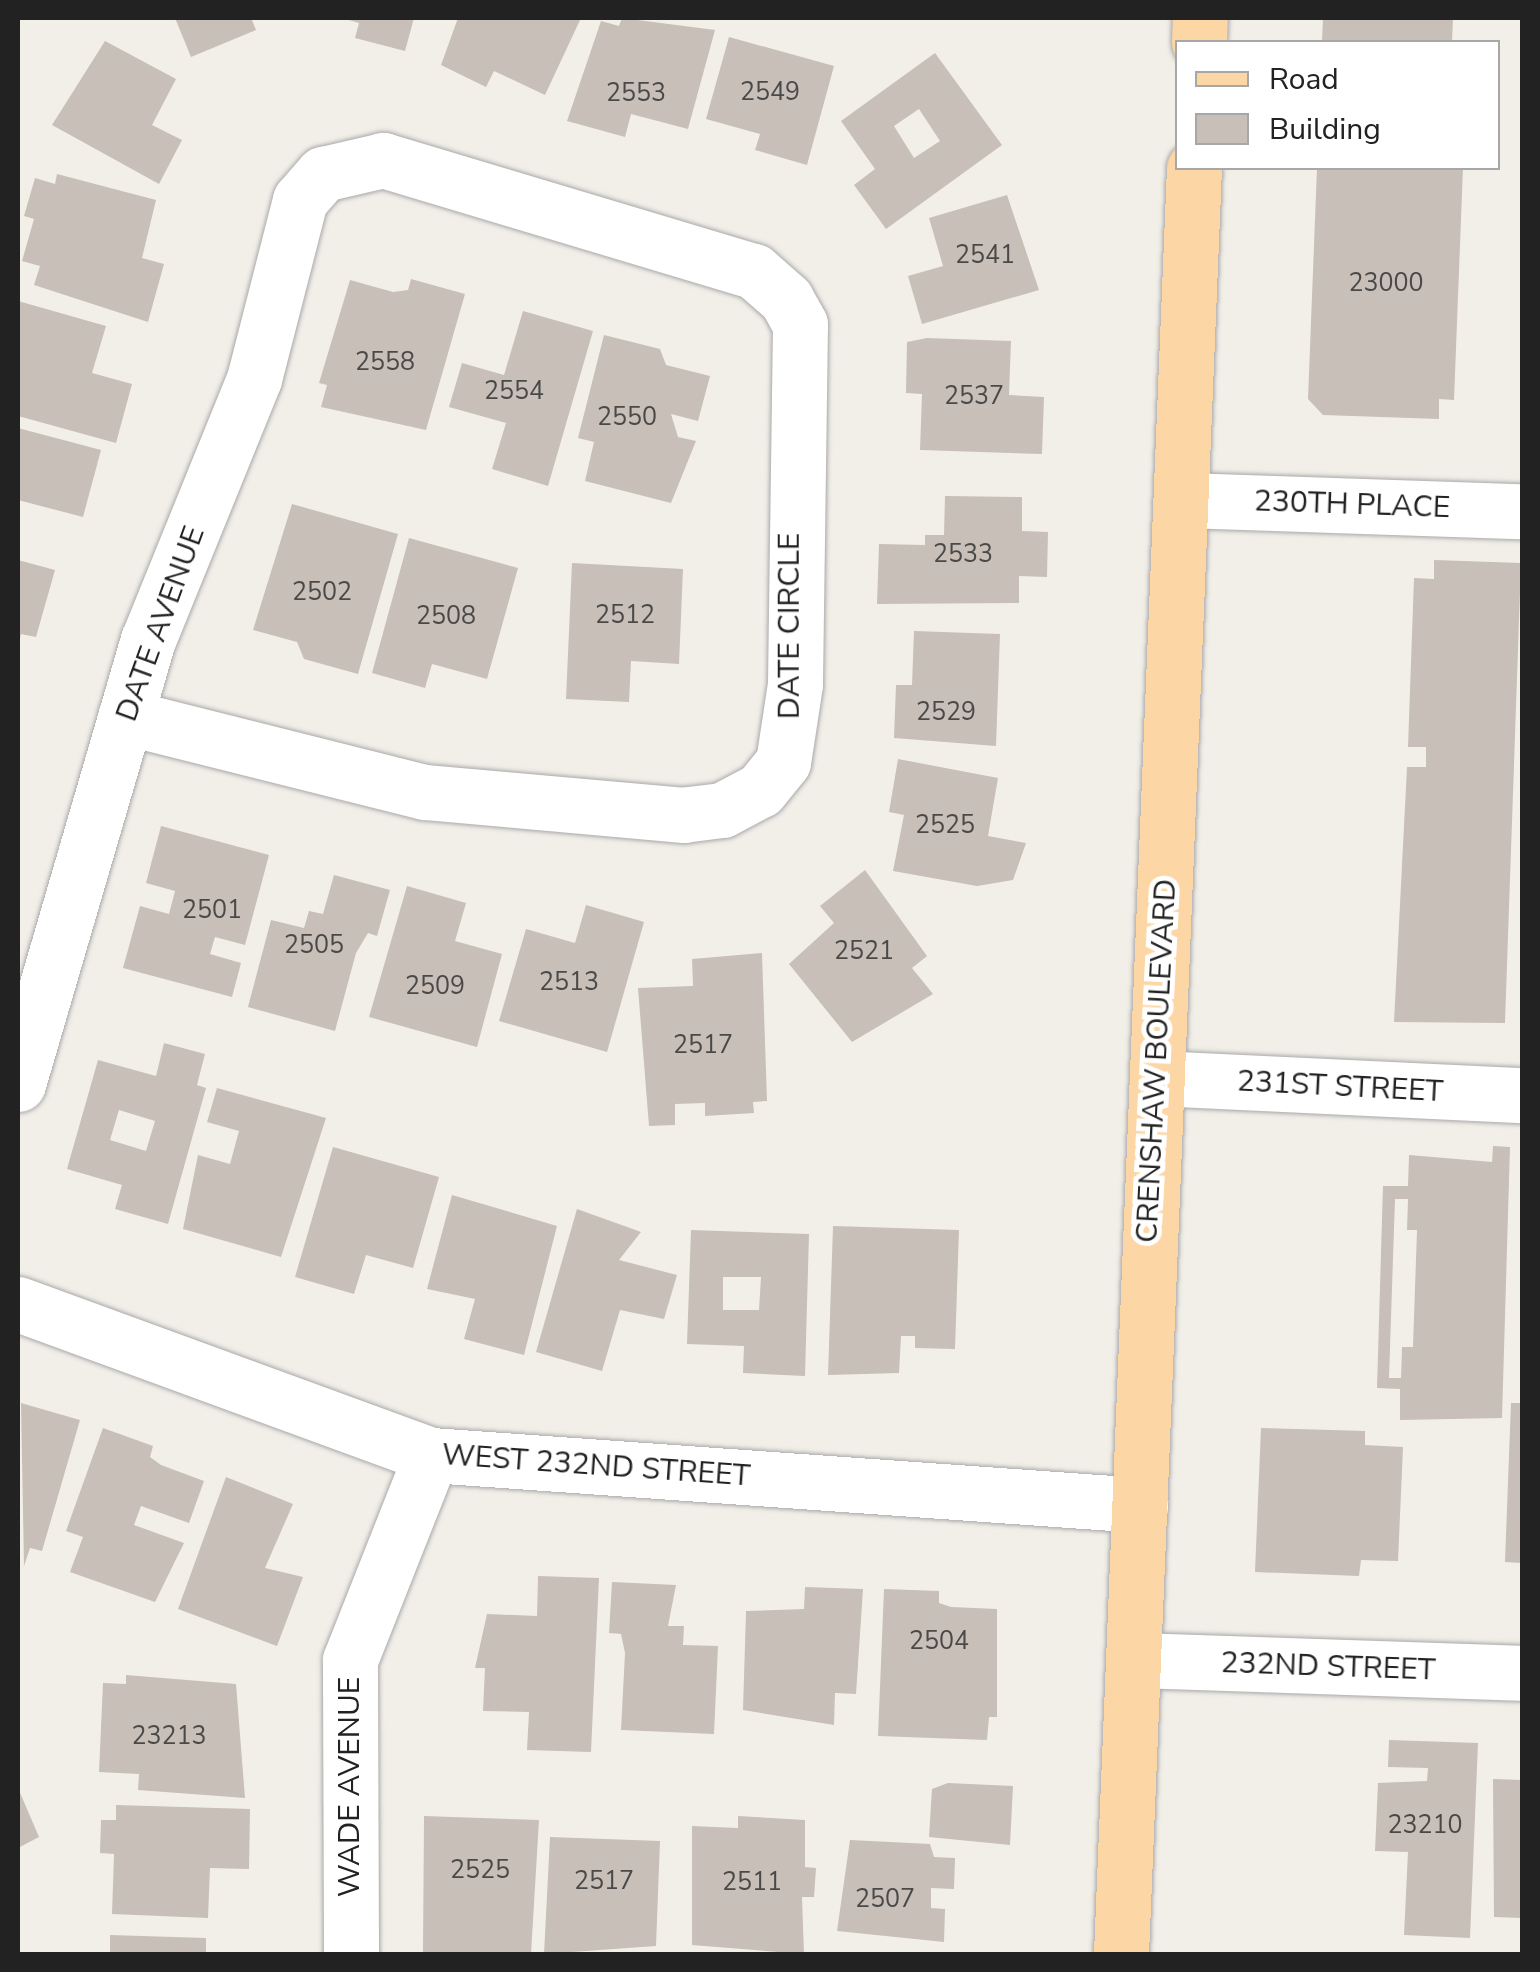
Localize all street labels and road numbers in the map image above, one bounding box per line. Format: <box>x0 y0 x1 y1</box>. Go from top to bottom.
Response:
street label: 230TH PLACE <box>1253 484 1451 526</box>
street label: DATE AVENUE <box>109 522 213 726</box>
street label: DATE CIRCLE <box>772 533 808 719</box>
street label: CRENSHAW BOULEVARD <box>1129 878 1185 1244</box>
street label: 231ST STREET <box>1236 1064 1444 1110</box>
street label: WEST 232ND STREET <box>441 1437 751 1495</box>
street label: 232ND STREET <box>1220 1645 1436 1689</box>
street label: WADE AVENUE <box>332 1677 368 1897</box>

